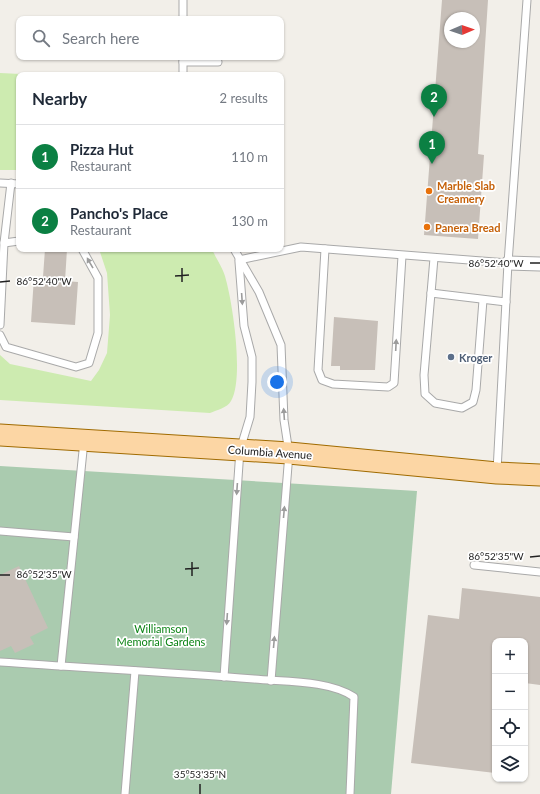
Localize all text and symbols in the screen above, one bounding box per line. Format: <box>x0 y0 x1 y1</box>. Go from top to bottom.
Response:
north arrow <box>444 12 480 48</box>
search box <box>16 16 284 60</box>
icon: search <box>30 27 52 49</box>
text: Search here <box>62 29 139 47</box>
pin: 2 <box>421 84 447 117</box>
text: Nearby <box>32 88 87 109</box>
text: 2 results <box>220 90 268 106</box>
pin: 1 <box>419 131 445 164</box>
text: Pizza Hut <box>70 140 134 158</box>
text: 1 <box>41 149 49 165</box>
text: 110 m <box>231 149 268 165</box>
text: Restaurant <box>70 158 132 174</box>
place label: Marble Slab Creamery <box>437 179 495 205</box>
marker: Marble Slab Creamery <box>424 186 434 196</box>
text: Pancho's Place <box>70 204 168 222</box>
text: 2 <box>41 213 49 229</box>
text: 130 m <box>231 213 268 229</box>
place label: Panera Bread <box>435 221 500 234</box>
text: Restaurant <box>70 222 132 238</box>
marker: Panera Bread <box>422 222 432 232</box>
text: 86°52'40"W <box>468 257 524 269</box>
one-way arrow <box>86 258 93 269</box>
text: 86°52'40"W <box>16 275 72 287</box>
one-way arrow <box>239 293 246 305</box>
one-way arrow <box>393 339 400 351</box>
place label: Kroger <box>459 351 493 364</box>
marker: Kroger <box>446 352 456 362</box>
your location <box>267 372 287 392</box>
one-way arrow <box>280 408 287 420</box>
street label: Columbia Avenue <box>227 443 313 461</box>
one-way arrow <box>233 483 240 495</box>
one-way arrow <box>281 506 288 519</box>
text: 86°52'35"W <box>468 550 524 562</box>
text: 86°52'35"W <box>16 568 72 580</box>
one-way arrow <box>224 613 231 625</box>
park label: Williamson Memorial Gardens <box>117 622 206 648</box>
one-way arrow <box>271 636 278 648</box>
map controls <box>492 638 528 782</box>
button: + <box>492 638 528 674</box>
button: − <box>492 674 528 710</box>
button: locate <box>492 710 528 746</box>
button: layers <box>492 746 528 782</box>
text: 35°53'35"N <box>174 768 226 780</box>

